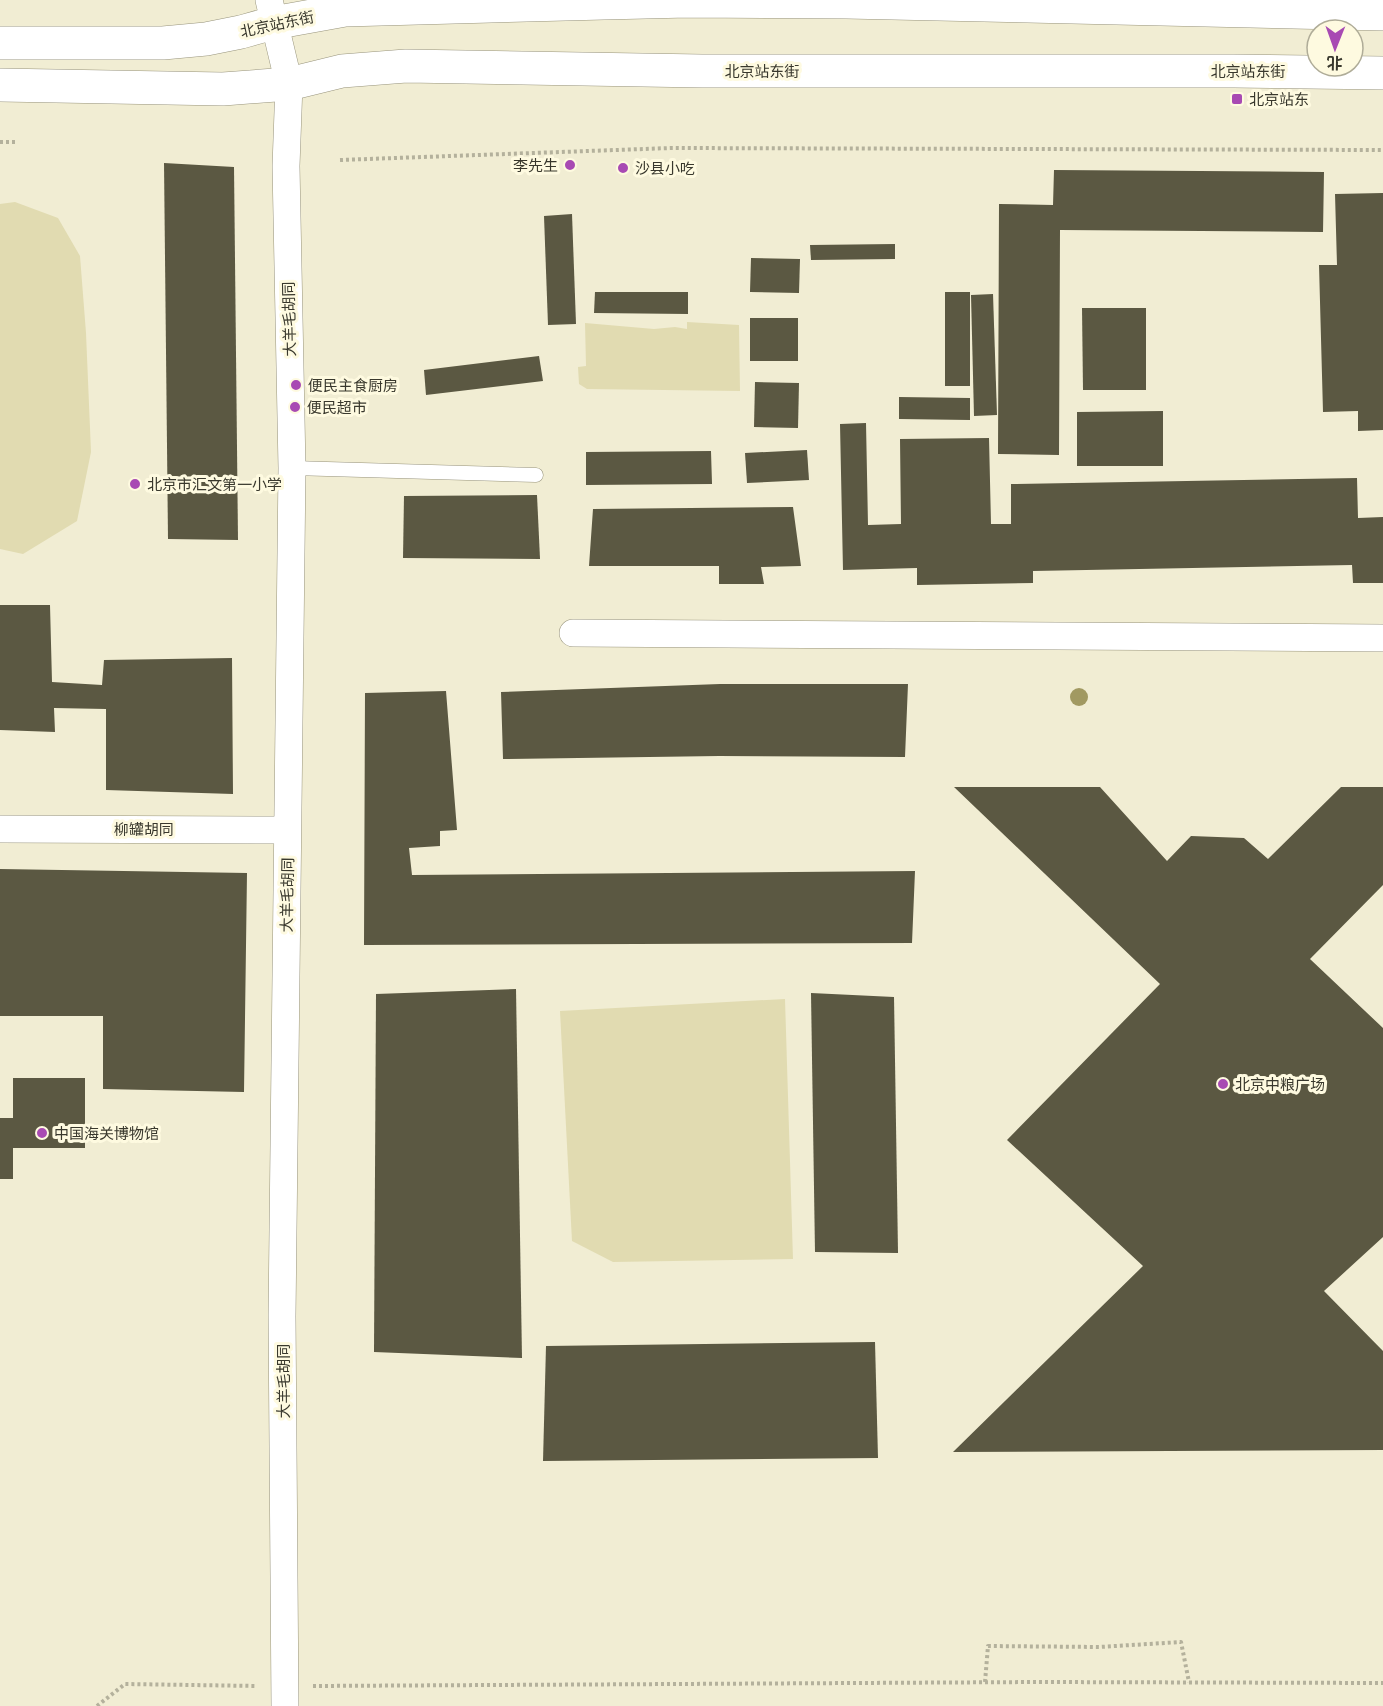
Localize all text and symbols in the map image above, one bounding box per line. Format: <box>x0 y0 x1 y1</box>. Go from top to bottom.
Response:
street label: 北京站东街 <box>238 7 316 41</box>
north arrow <box>1305 18 1365 78</box>
text: 北 <box>1327 53 1343 72</box>
street label: 北京站东街 <box>724 62 800 81</box>
street label: 北京站东街 <box>1210 62 1286 81</box>
place label: 北京站东 <box>1249 90 1309 109</box>
marker: 北京站东 <box>1230 92 1244 106</box>
place label: 李先生 <box>513 156 558 175</box>
marker: 李先生 <box>563 158 577 172</box>
place label: 沙县小吃 <box>635 159 695 178</box>
marker: 沙县小吃 <box>616 161 630 175</box>
street label: 大羊毛胡同 <box>279 281 299 357</box>
place label: 便民主食厨房 <box>308 376 398 395</box>
marker: 便民主食厨房 <box>289 378 303 392</box>
place label: 便民超市 <box>307 398 367 417</box>
marker: 便民超市 <box>288 400 302 414</box>
place label: 北京市汇文第一小学 <box>147 475 282 494</box>
marker: 北京市汇文第一小学 <box>128 477 142 491</box>
street label: 柳罐胡同 <box>114 820 174 839</box>
street label: 大羊毛胡同 <box>277 857 297 933</box>
place label: 北京中粮广场 <box>1235 1075 1325 1094</box>
marker: 北京中粮广场 <box>1216 1077 1230 1091</box>
place label: 中国海关博物馆 <box>54 1124 159 1143</box>
marker: 中国海关博物馆 <box>35 1126 49 1140</box>
street label: 大羊毛胡同 <box>274 1343 293 1419</box>

